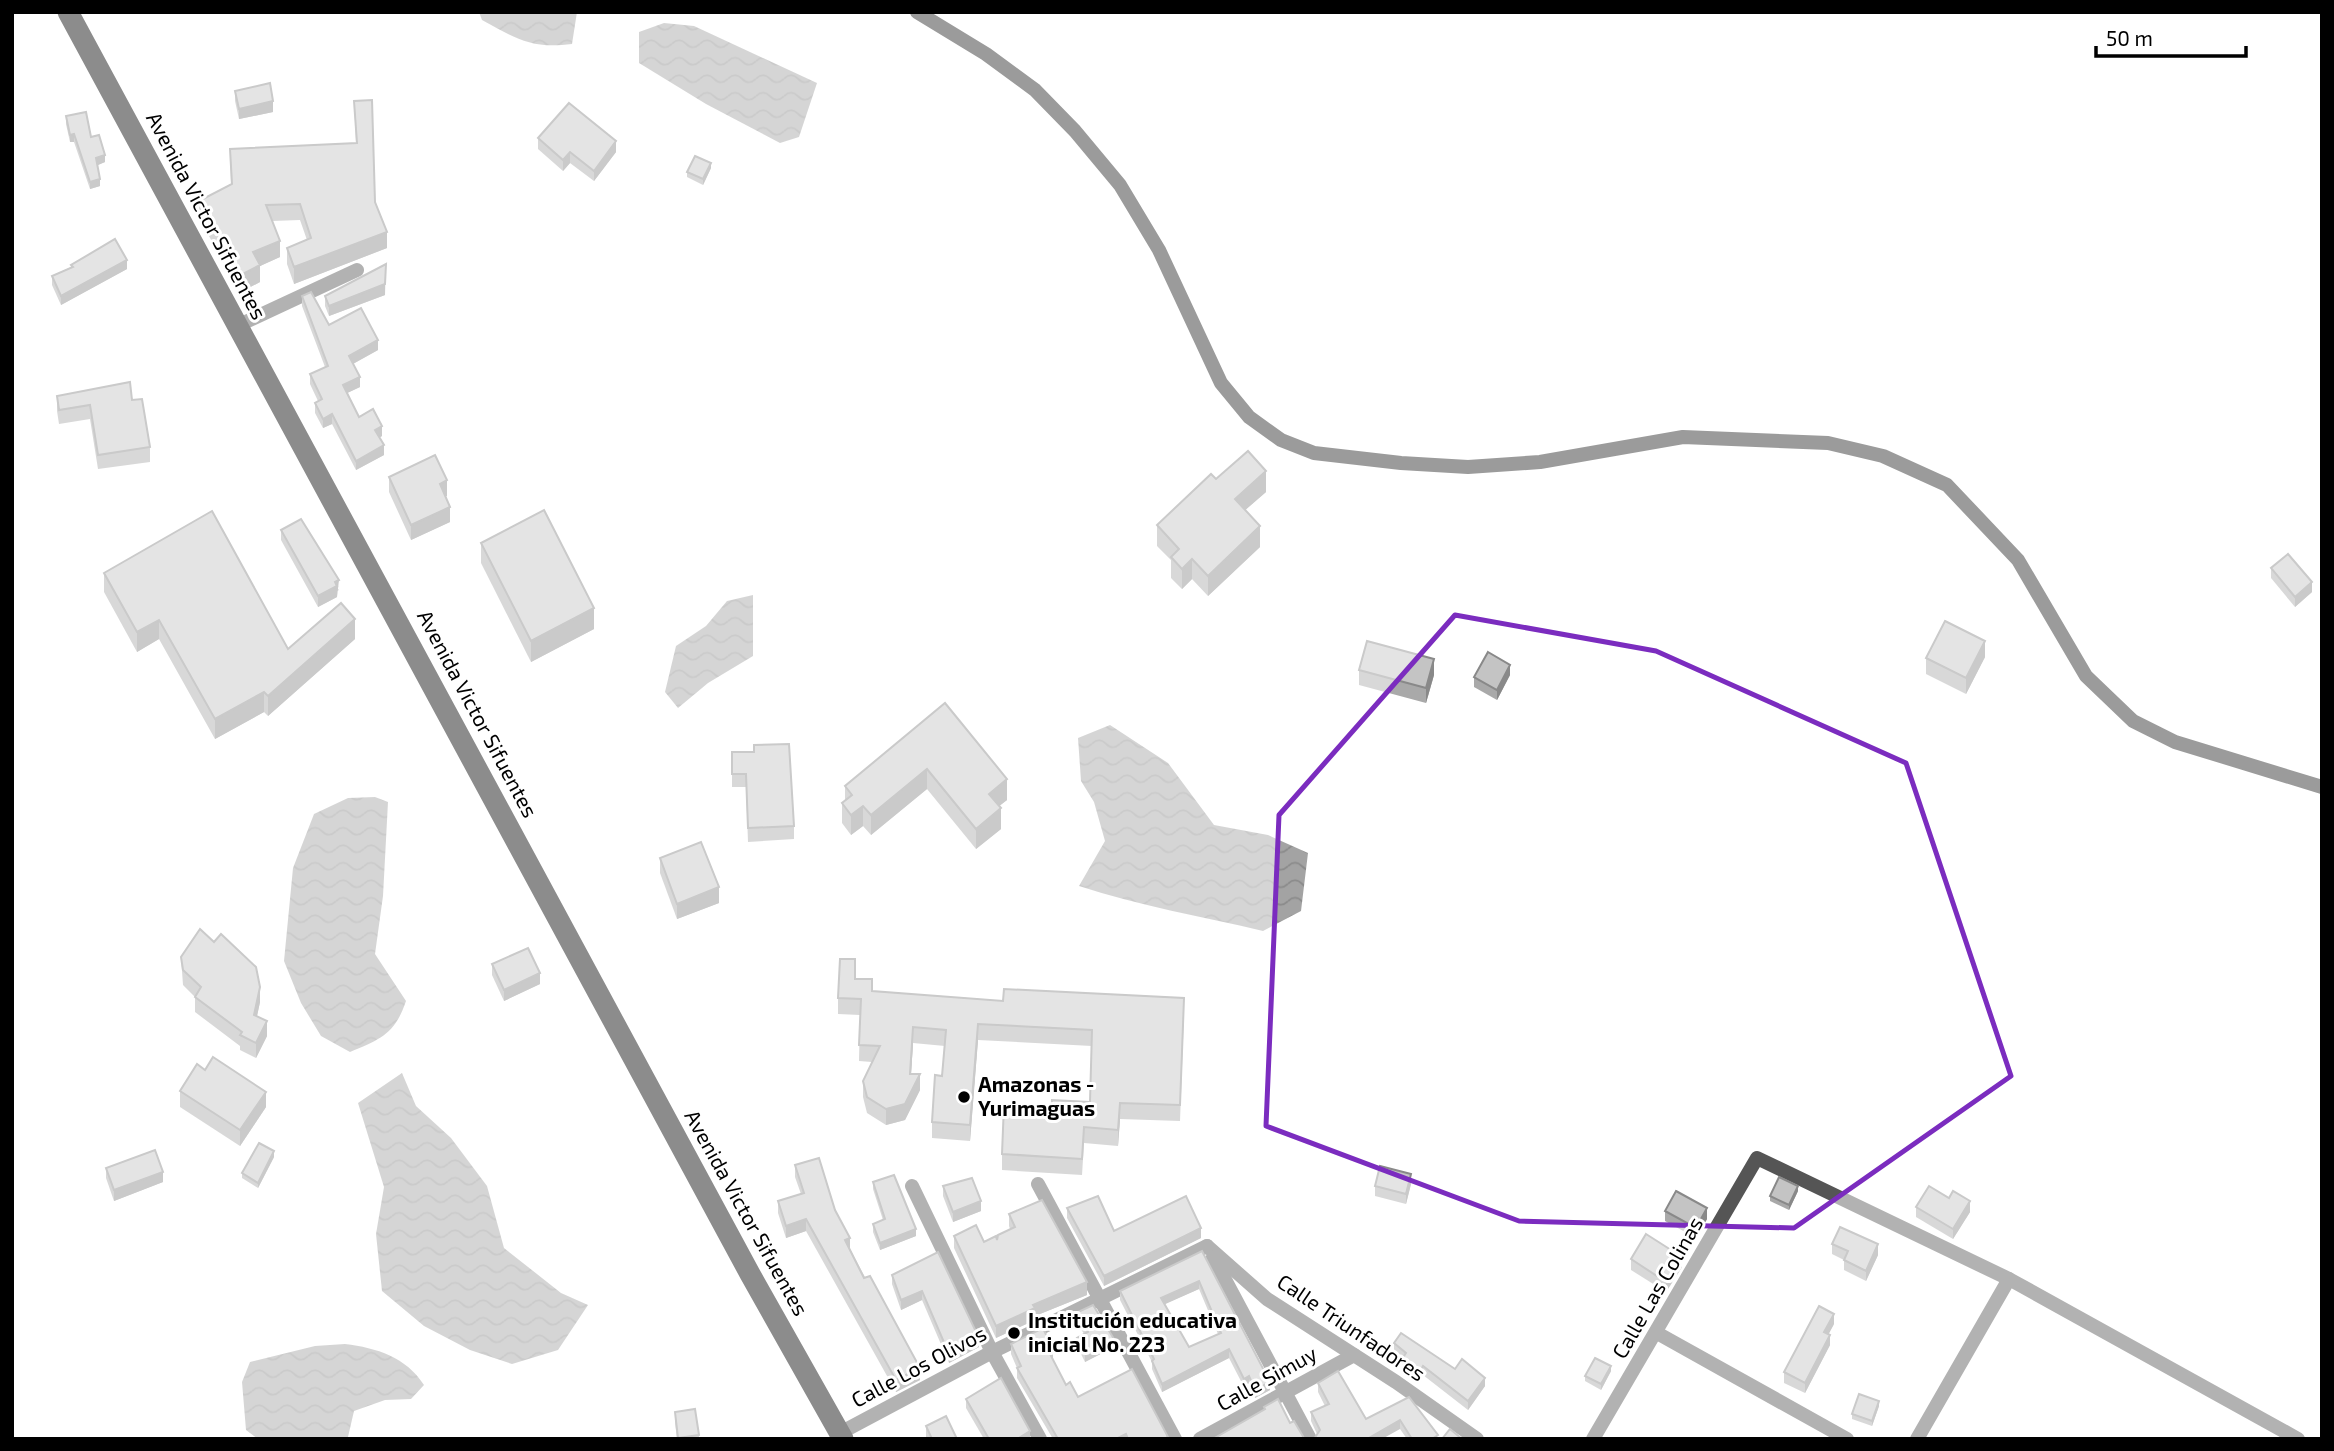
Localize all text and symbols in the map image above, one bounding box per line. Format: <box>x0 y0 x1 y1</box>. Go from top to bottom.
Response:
scale bar <box>2096 14 2246 58</box>
text: 50 m <box>2106 25 2153 50</box>
street label: Avenida Victor Sifuentes <box>142 107 273 323</box>
street label: Avenida Victor Sifuentes <box>413 605 544 821</box>
place label: Amazonas - Yurimaguas <box>978 1071 1095 1120</box>
marker: Amazonas - Yurimaguas <box>956 1089 972 1105</box>
street label: Avenida Victor Sifuentes <box>680 1105 814 1319</box>
street label: Calle Las Colinas <box>1606 1212 1707 1363</box>
street label: Calle Triunfadores <box>1273 1268 1431 1386</box>
place label: Institución educativa inicial No. 223 <box>1028 1307 1237 1356</box>
street label: Calle Los Olivos <box>847 1320 990 1412</box>
marker: Institución educativa inicial No. 223 <box>1006 1325 1022 1341</box>
street label: Calle Simuy <box>1212 1340 1321 1415</box>

